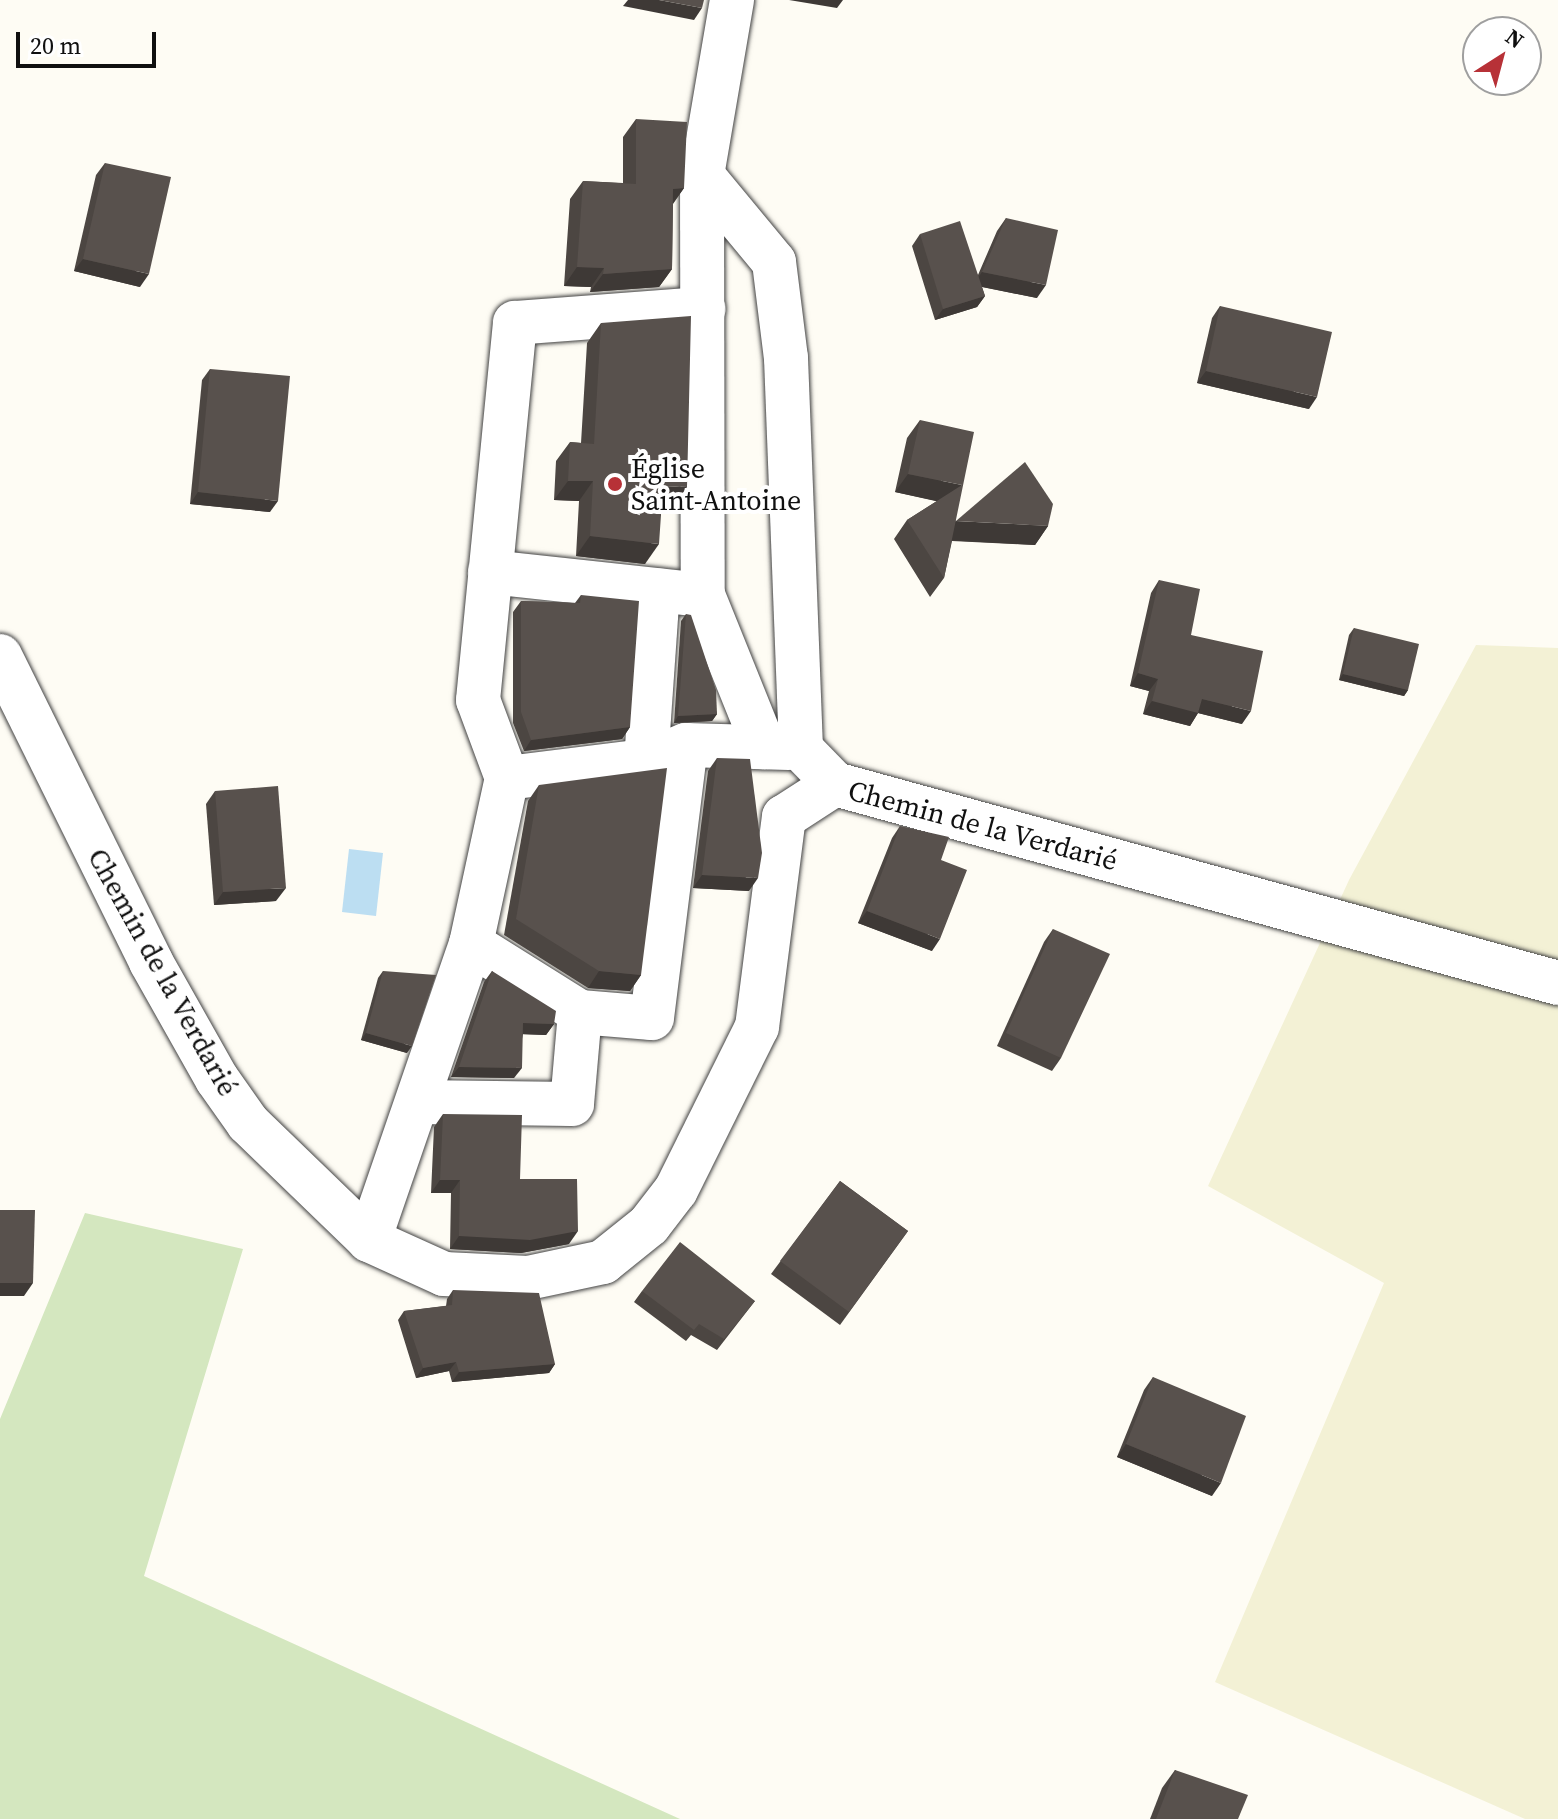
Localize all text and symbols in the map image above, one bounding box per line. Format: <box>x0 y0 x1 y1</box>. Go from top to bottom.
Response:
scale bar <box>20 16 160 66</box>
north arrow <box>1462 16 1542 96</box>
text: N <box>1500 21 1530 55</box>
text: 20 m <box>30 29 81 62</box>
place label: Église Saint-Antoine <box>631 451 801 517</box>
marker: Église Saint-Antoine <box>606 475 624 493</box>
street label: Chemin de la Verdarié <box>844 773 1122 877</box>
street label: Chemin de la Verdarié <box>81 842 245 1102</box>

